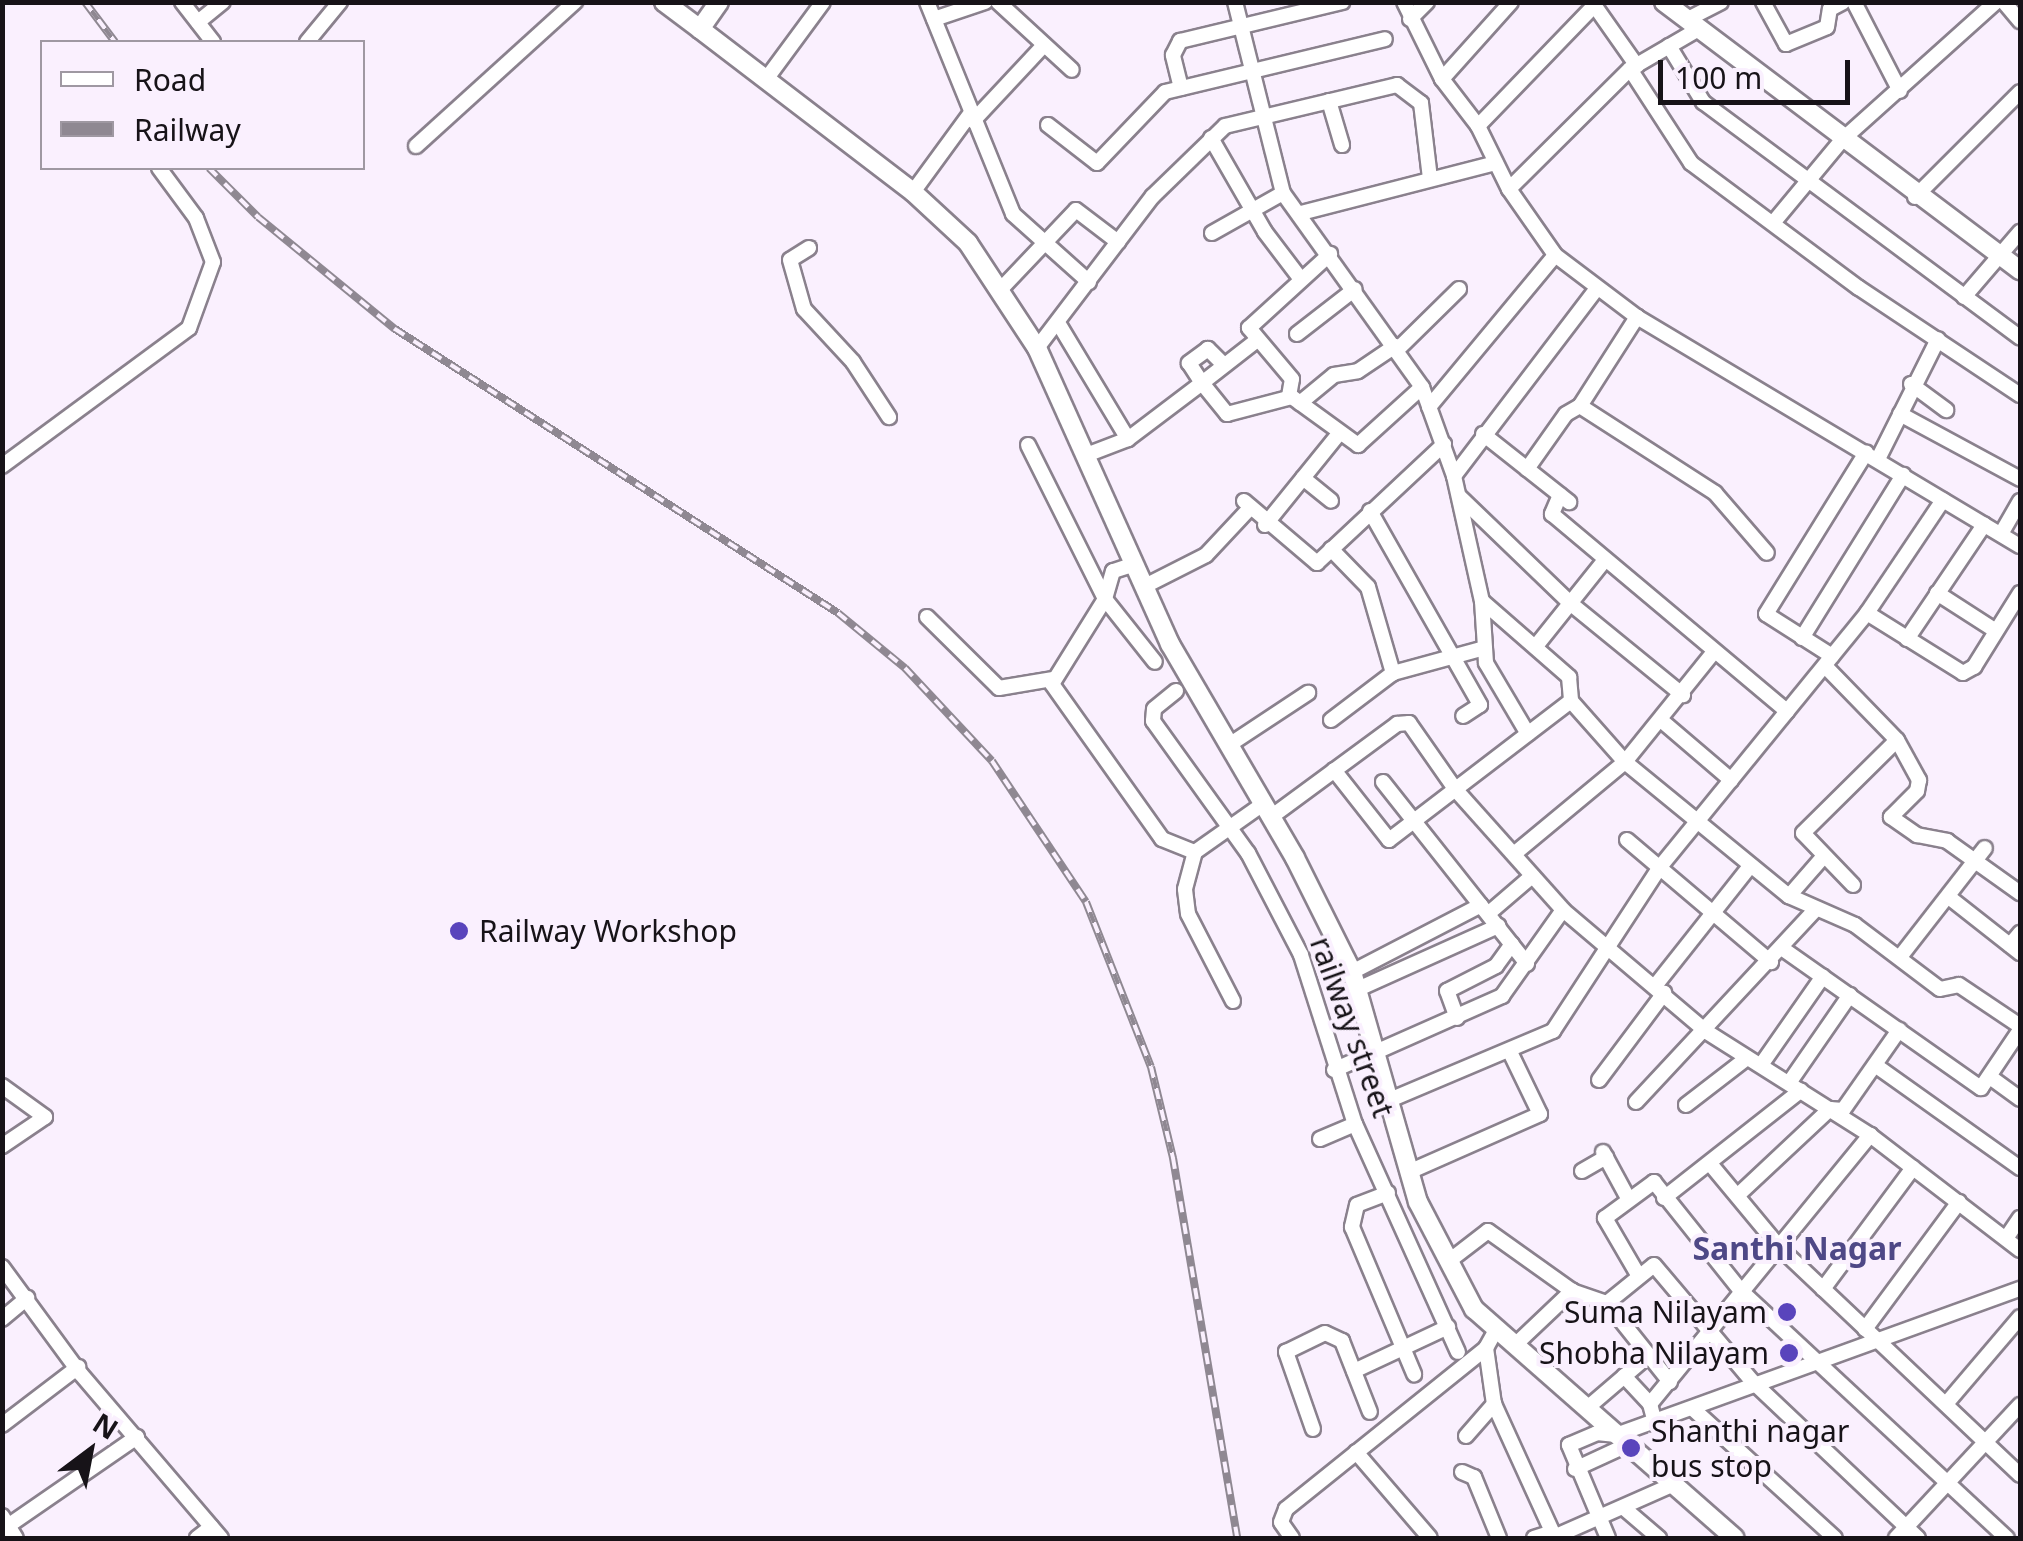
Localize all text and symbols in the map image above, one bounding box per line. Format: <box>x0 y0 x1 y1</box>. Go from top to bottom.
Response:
legend <box>40 40 365 170</box>
scale bar <box>1663 40 1856 102</box>
text: 100 m <box>1675 57 1762 98</box>
text: Road <box>134 59 206 100</box>
text: Railway <box>134 109 241 150</box>
place label: Railway Workshop <box>479 913 737 949</box>
marker: Railway Workshop <box>448 920 470 942</box>
street label: railway street <box>1303 932 1401 1122</box>
district label: Santhi Nagar <box>1692 1229 1902 1267</box>
place label: Suma Nilayam <box>1564 1294 1767 1330</box>
marker: Suma Nilayam <box>1776 1301 1798 1323</box>
place label: Shobha Nilayam <box>1539 1335 1769 1371</box>
marker: Shobha Nilayam <box>1778 1342 1800 1364</box>
north arrow <box>40 1401 140 1501</box>
text: N <box>86 1403 126 1448</box>
place label: Shanthi nagar bus stop <box>1651 1413 1849 1484</box>
marker: Shanthi nagar bus stop <box>1620 1437 1642 1459</box>

